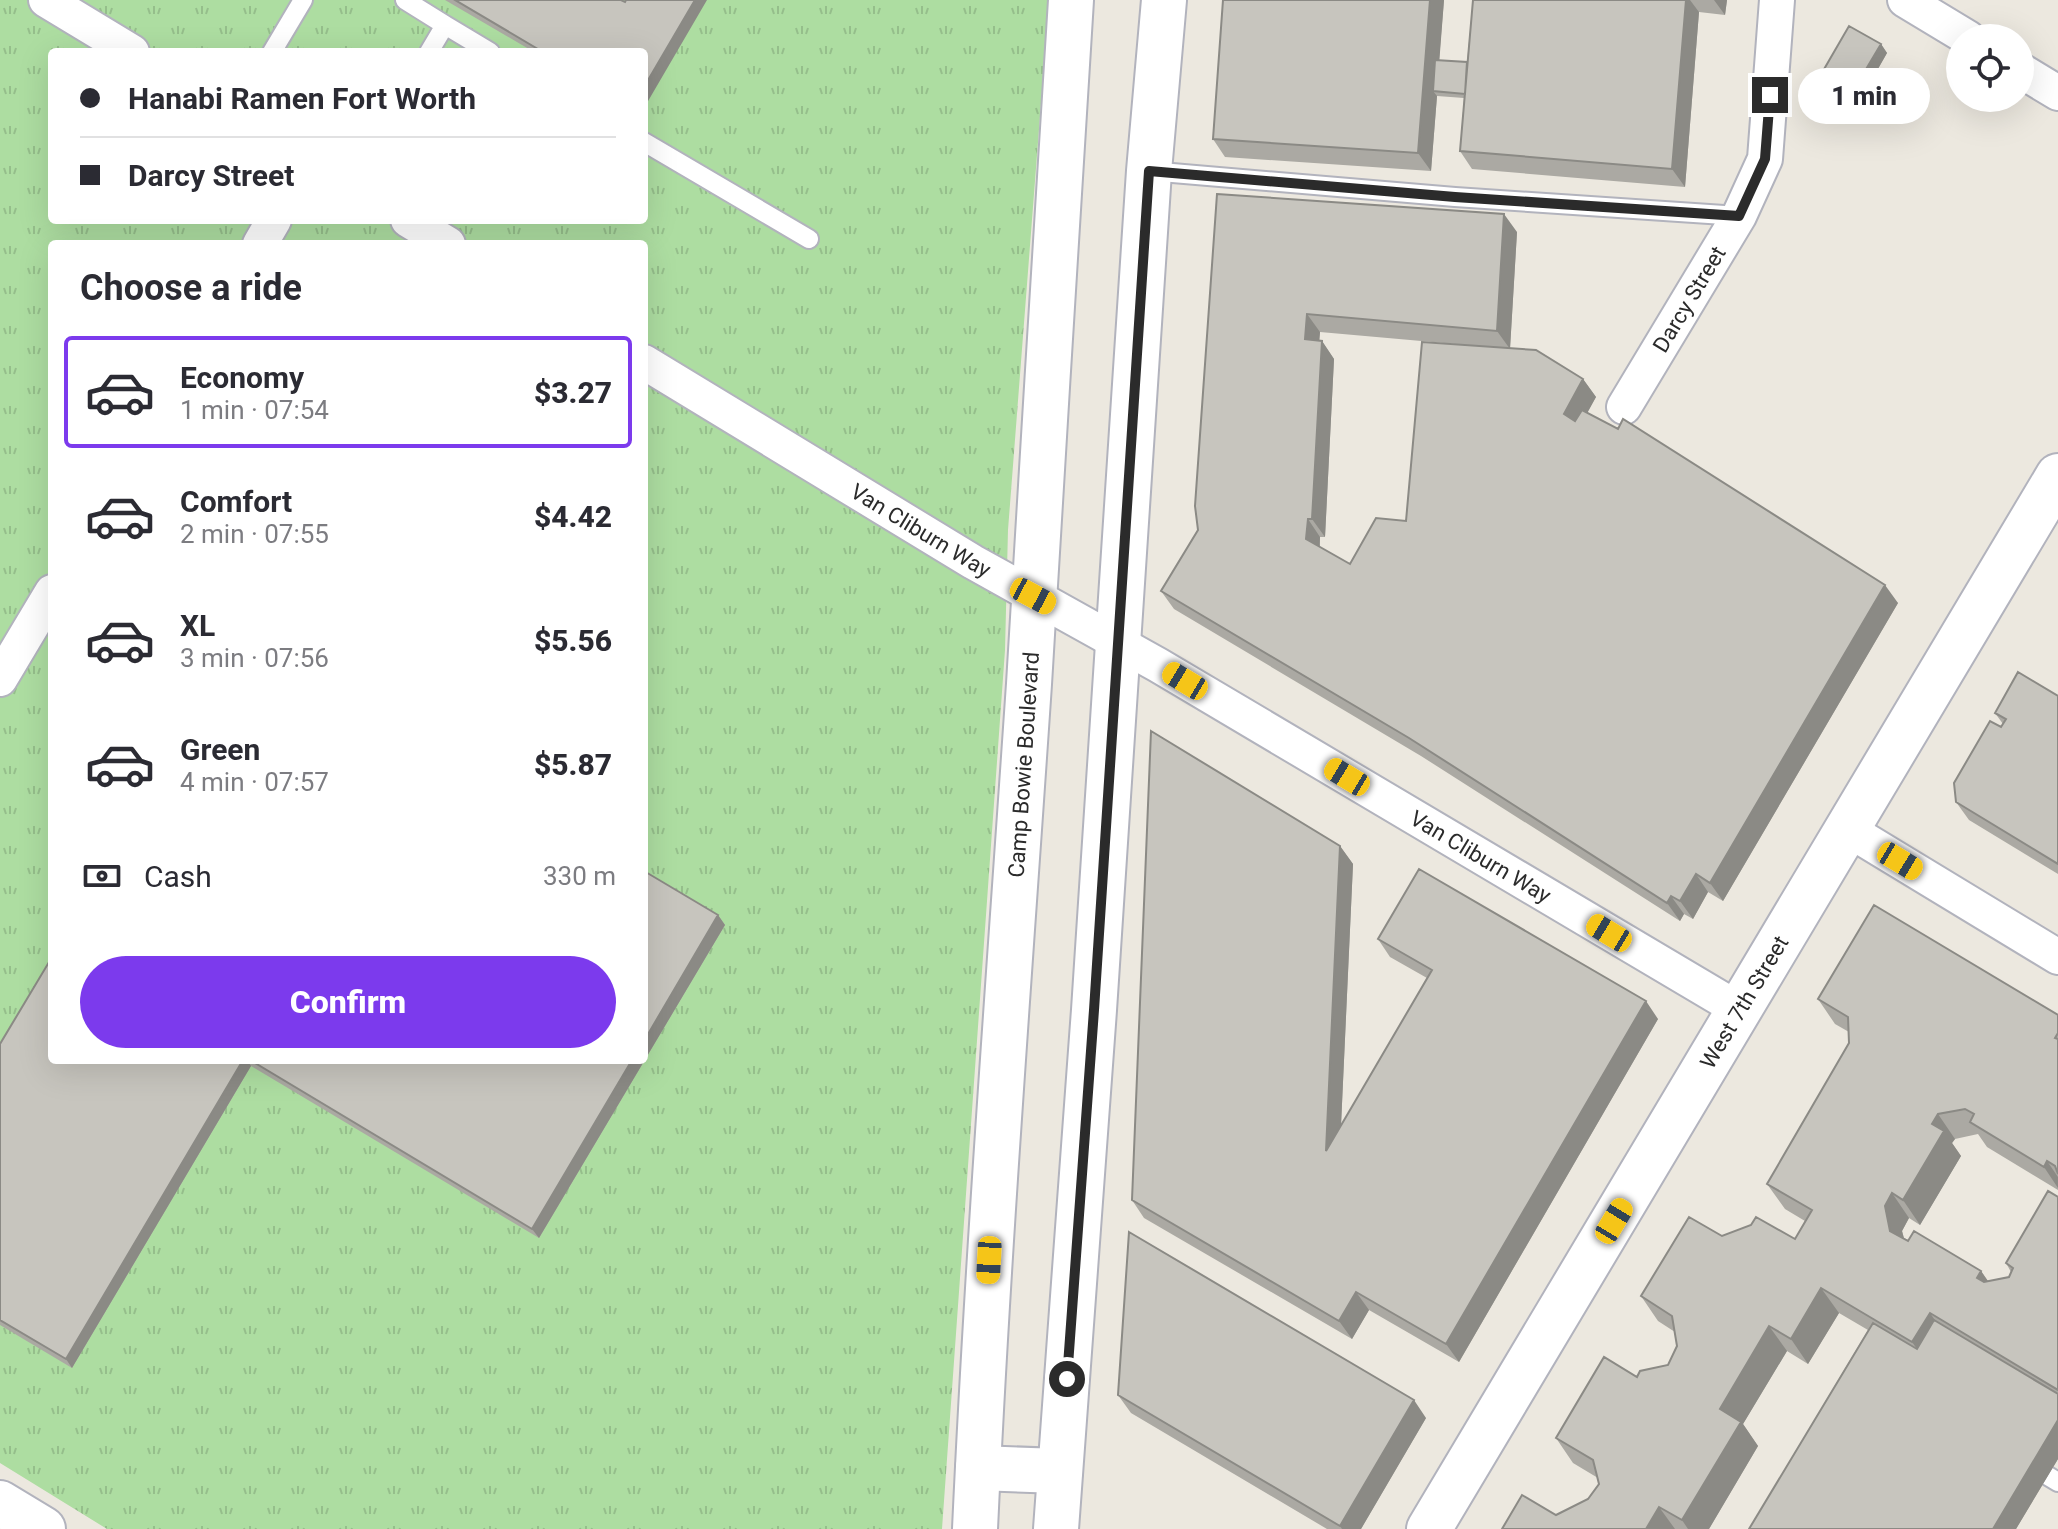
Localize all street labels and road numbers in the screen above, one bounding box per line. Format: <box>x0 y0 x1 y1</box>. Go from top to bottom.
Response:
street label: Darcy Street <box>1648 242 1731 357</box>
street label: Van Cliburn Way <box>846 479 996 583</box>
street label: Camp Bowie Boulevard <box>1004 651 1044 878</box>
street label: Van Cliburn Way <box>1406 805 1556 908</box>
street label: West 7th Street <box>1695 931 1794 1073</box>

